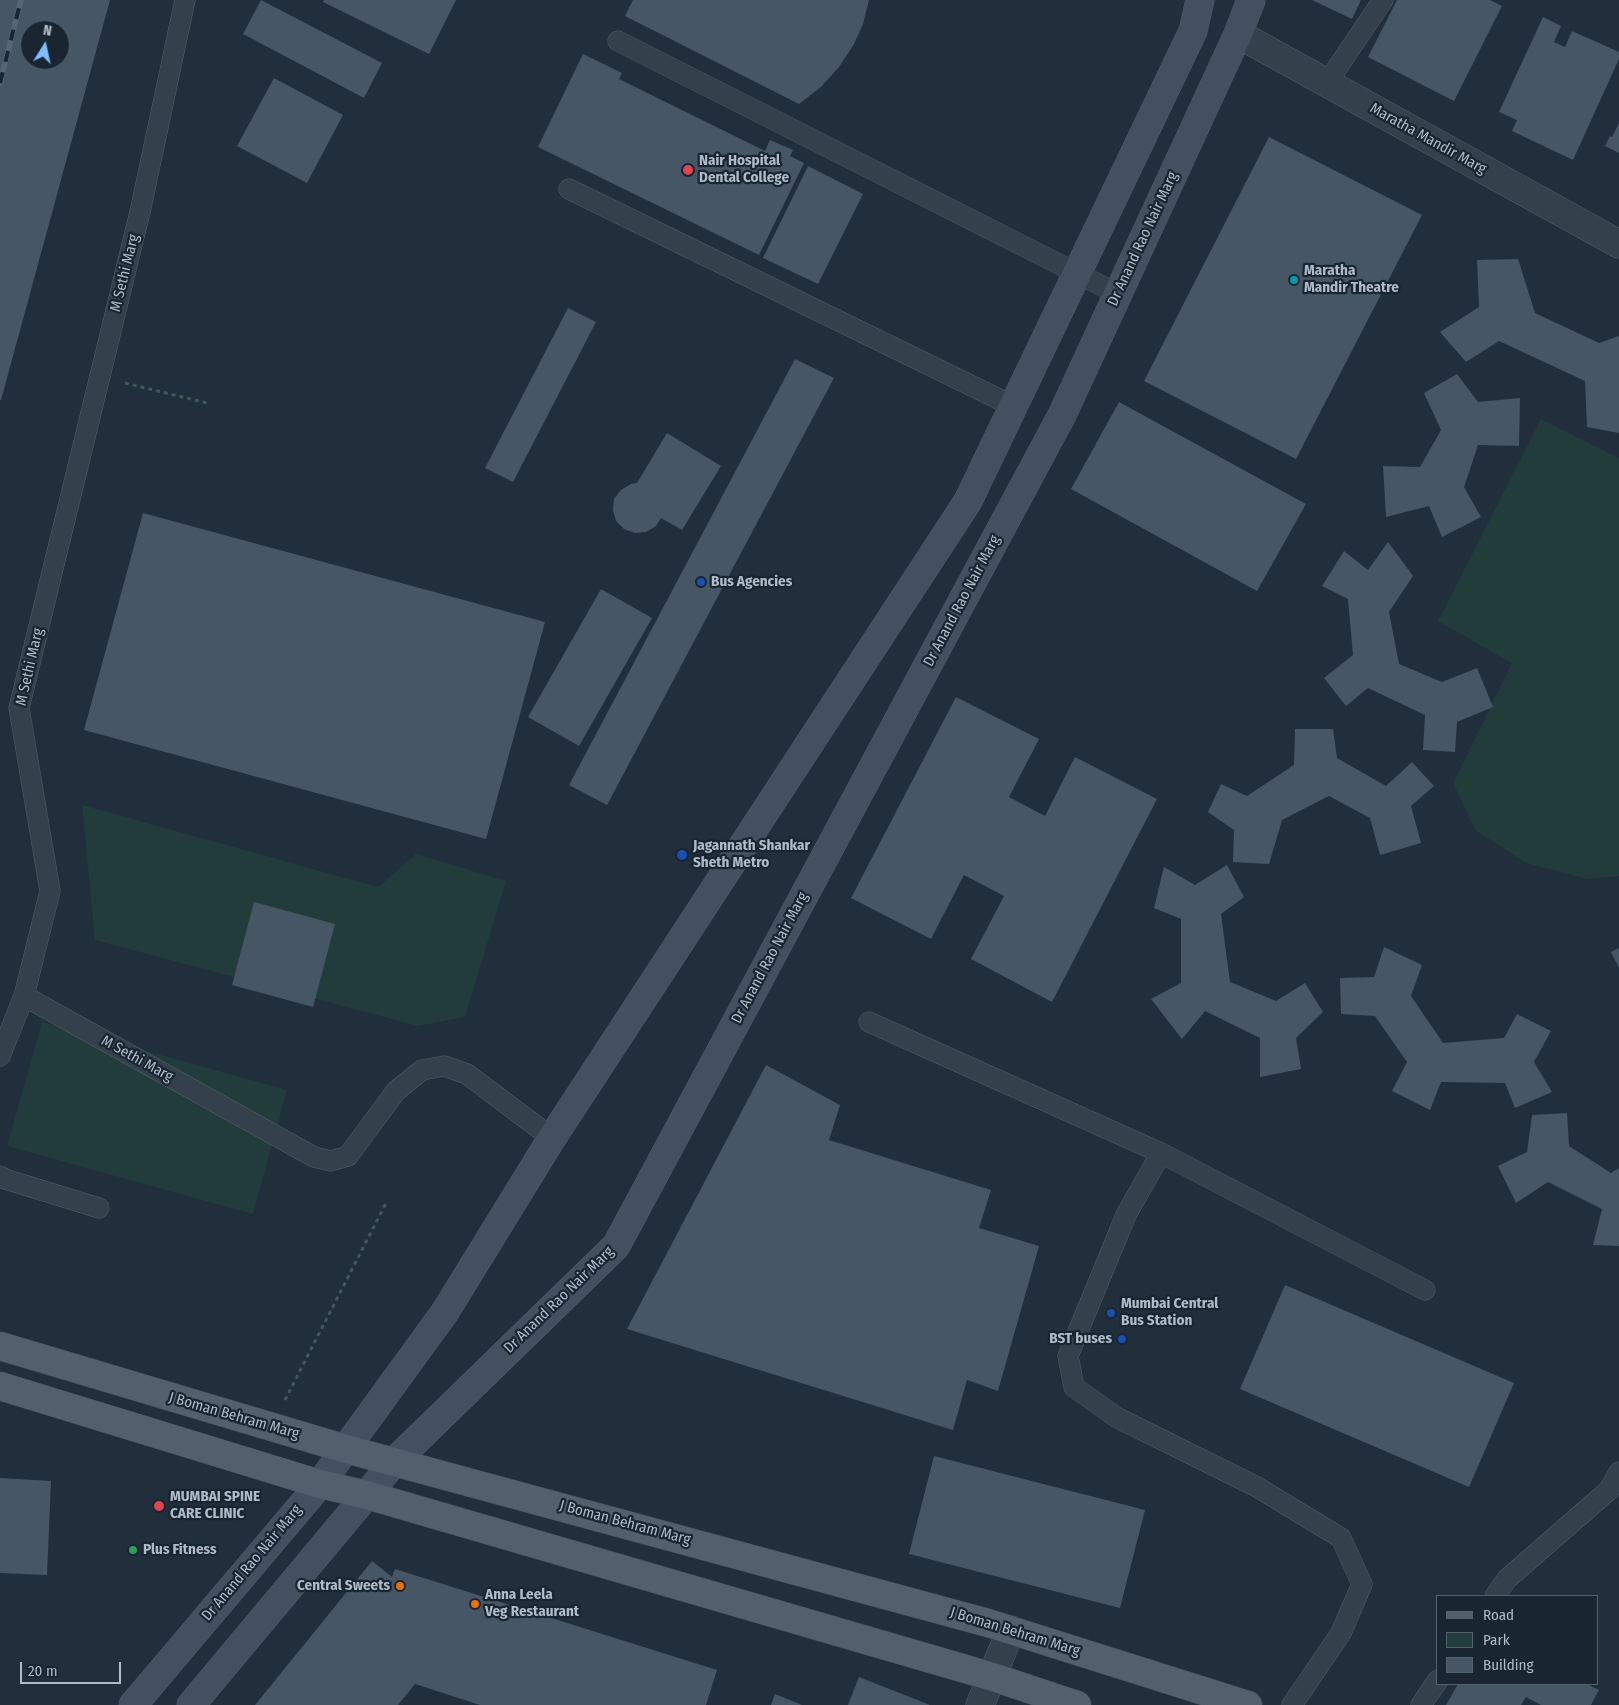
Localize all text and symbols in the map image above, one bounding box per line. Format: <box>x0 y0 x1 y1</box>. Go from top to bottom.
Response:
north arrow <box>20 20 70 70</box>
text: N <box>42 22 53 40</box>
street label: Maratha Mandir Marg <box>1367 100 1489 178</box>
place label: Nair Hospital Dental College <box>699 152 789 187</box>
marker: Nair Hospital Dental College <box>681 163 695 177</box>
street label: Dr Anand Rao Nair Marg <box>1104 169 1182 309</box>
street label: M Sethi Marg <box>107 232 143 314</box>
place label: Maratha Mandir Theatre <box>1304 262 1399 297</box>
marker: Maratha Mandir Theatre <box>1288 274 1300 286</box>
street label: Dr Anand Rao Nair Marg <box>920 532 1004 670</box>
place label: Bus Agencies <box>711 573 792 591</box>
marker: Bus Agencies <box>695 576 707 588</box>
street label: M Sethi Marg <box>12 626 48 708</box>
place label: Jagannath Shankar Sheth Metro <box>693 837 810 872</box>
marker: Jagannath Shankar Sheth Metro <box>675 848 689 862</box>
street label: Dr Anand Rao Nair Marg <box>728 889 812 1027</box>
street label: M Sethi Marg <box>98 1032 176 1086</box>
street label: Dr Anand Rao Nair Marg <box>500 1243 618 1357</box>
place label: Mumbai Central Bus Station <box>1121 1295 1218 1330</box>
marker: Mumbai Central Bus Station <box>1105 1307 1117 1319</box>
place label: BST buses <box>1049 1330 1112 1348</box>
marker: BST buses <box>1116 1333 1128 1345</box>
street label: J Boman Behram Marg <box>167 1389 301 1443</box>
place label: MUMBAI SPINE CARE CLINIC <box>170 1488 260 1523</box>
street label: J Boman Behram Marg <box>558 1497 692 1549</box>
marker: MUMBAI SPINE CARE CLINIC <box>152 1499 166 1513</box>
street label: Dr Anand Rao Nair Marg <box>198 1501 306 1625</box>
place label: Plus Fitness <box>143 1541 217 1559</box>
marker: Plus Fitness <box>127 1544 139 1556</box>
place label: Central Sweets <box>297 1577 390 1595</box>
marker: Central Sweets <box>394 1580 406 1592</box>
place label: Anna Leela Veg Restaurant <box>485 1586 579 1621</box>
legend <box>1436 1595 1599 1685</box>
marker: Anna Leela Veg Restaurant <box>469 1598 481 1610</box>
street label: J Boman Behram Marg <box>948 1604 1082 1660</box>
text: Road <box>1483 1606 1514 1624</box>
text: Park <box>1483 1631 1510 1649</box>
scale bar <box>22 1652 124 1684</box>
text: Building <box>1483 1656 1534 1674</box>
text: 20 m <box>28 1662 58 1680</box>

